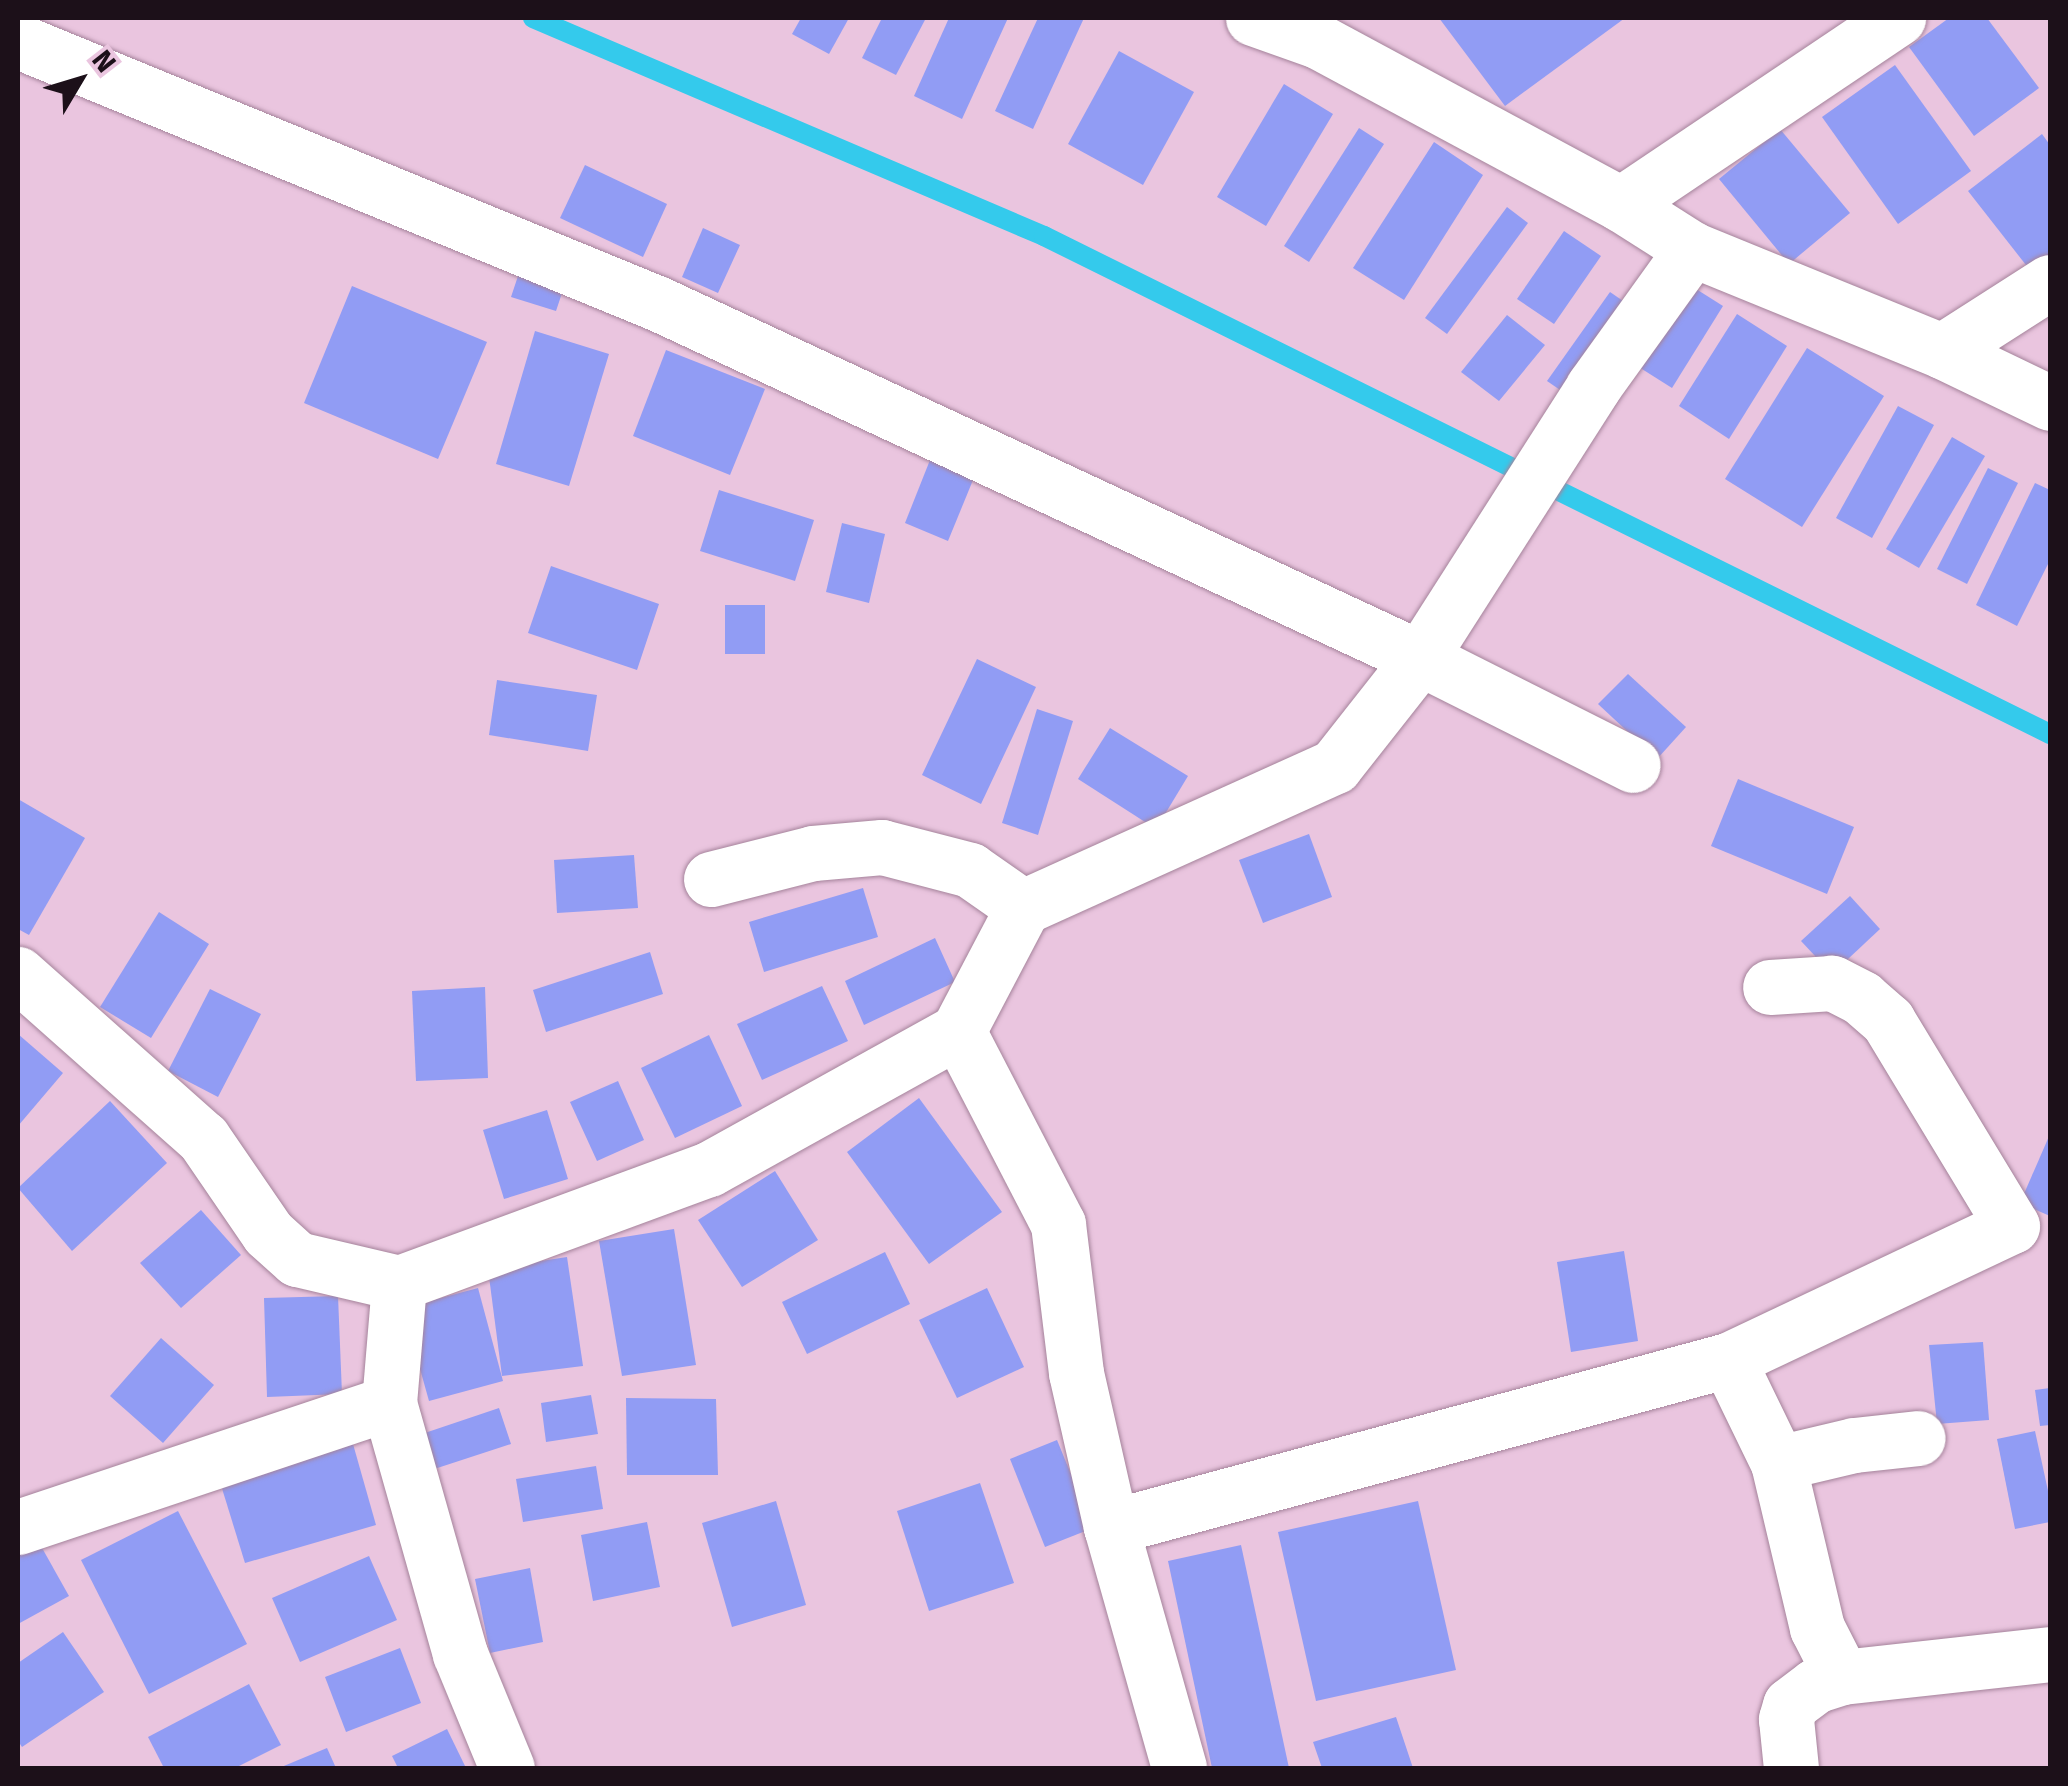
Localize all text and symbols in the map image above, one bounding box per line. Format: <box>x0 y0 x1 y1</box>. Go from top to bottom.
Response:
north arrow <box>30 30 130 130</box>
text: N <box>85 44 123 79</box>

